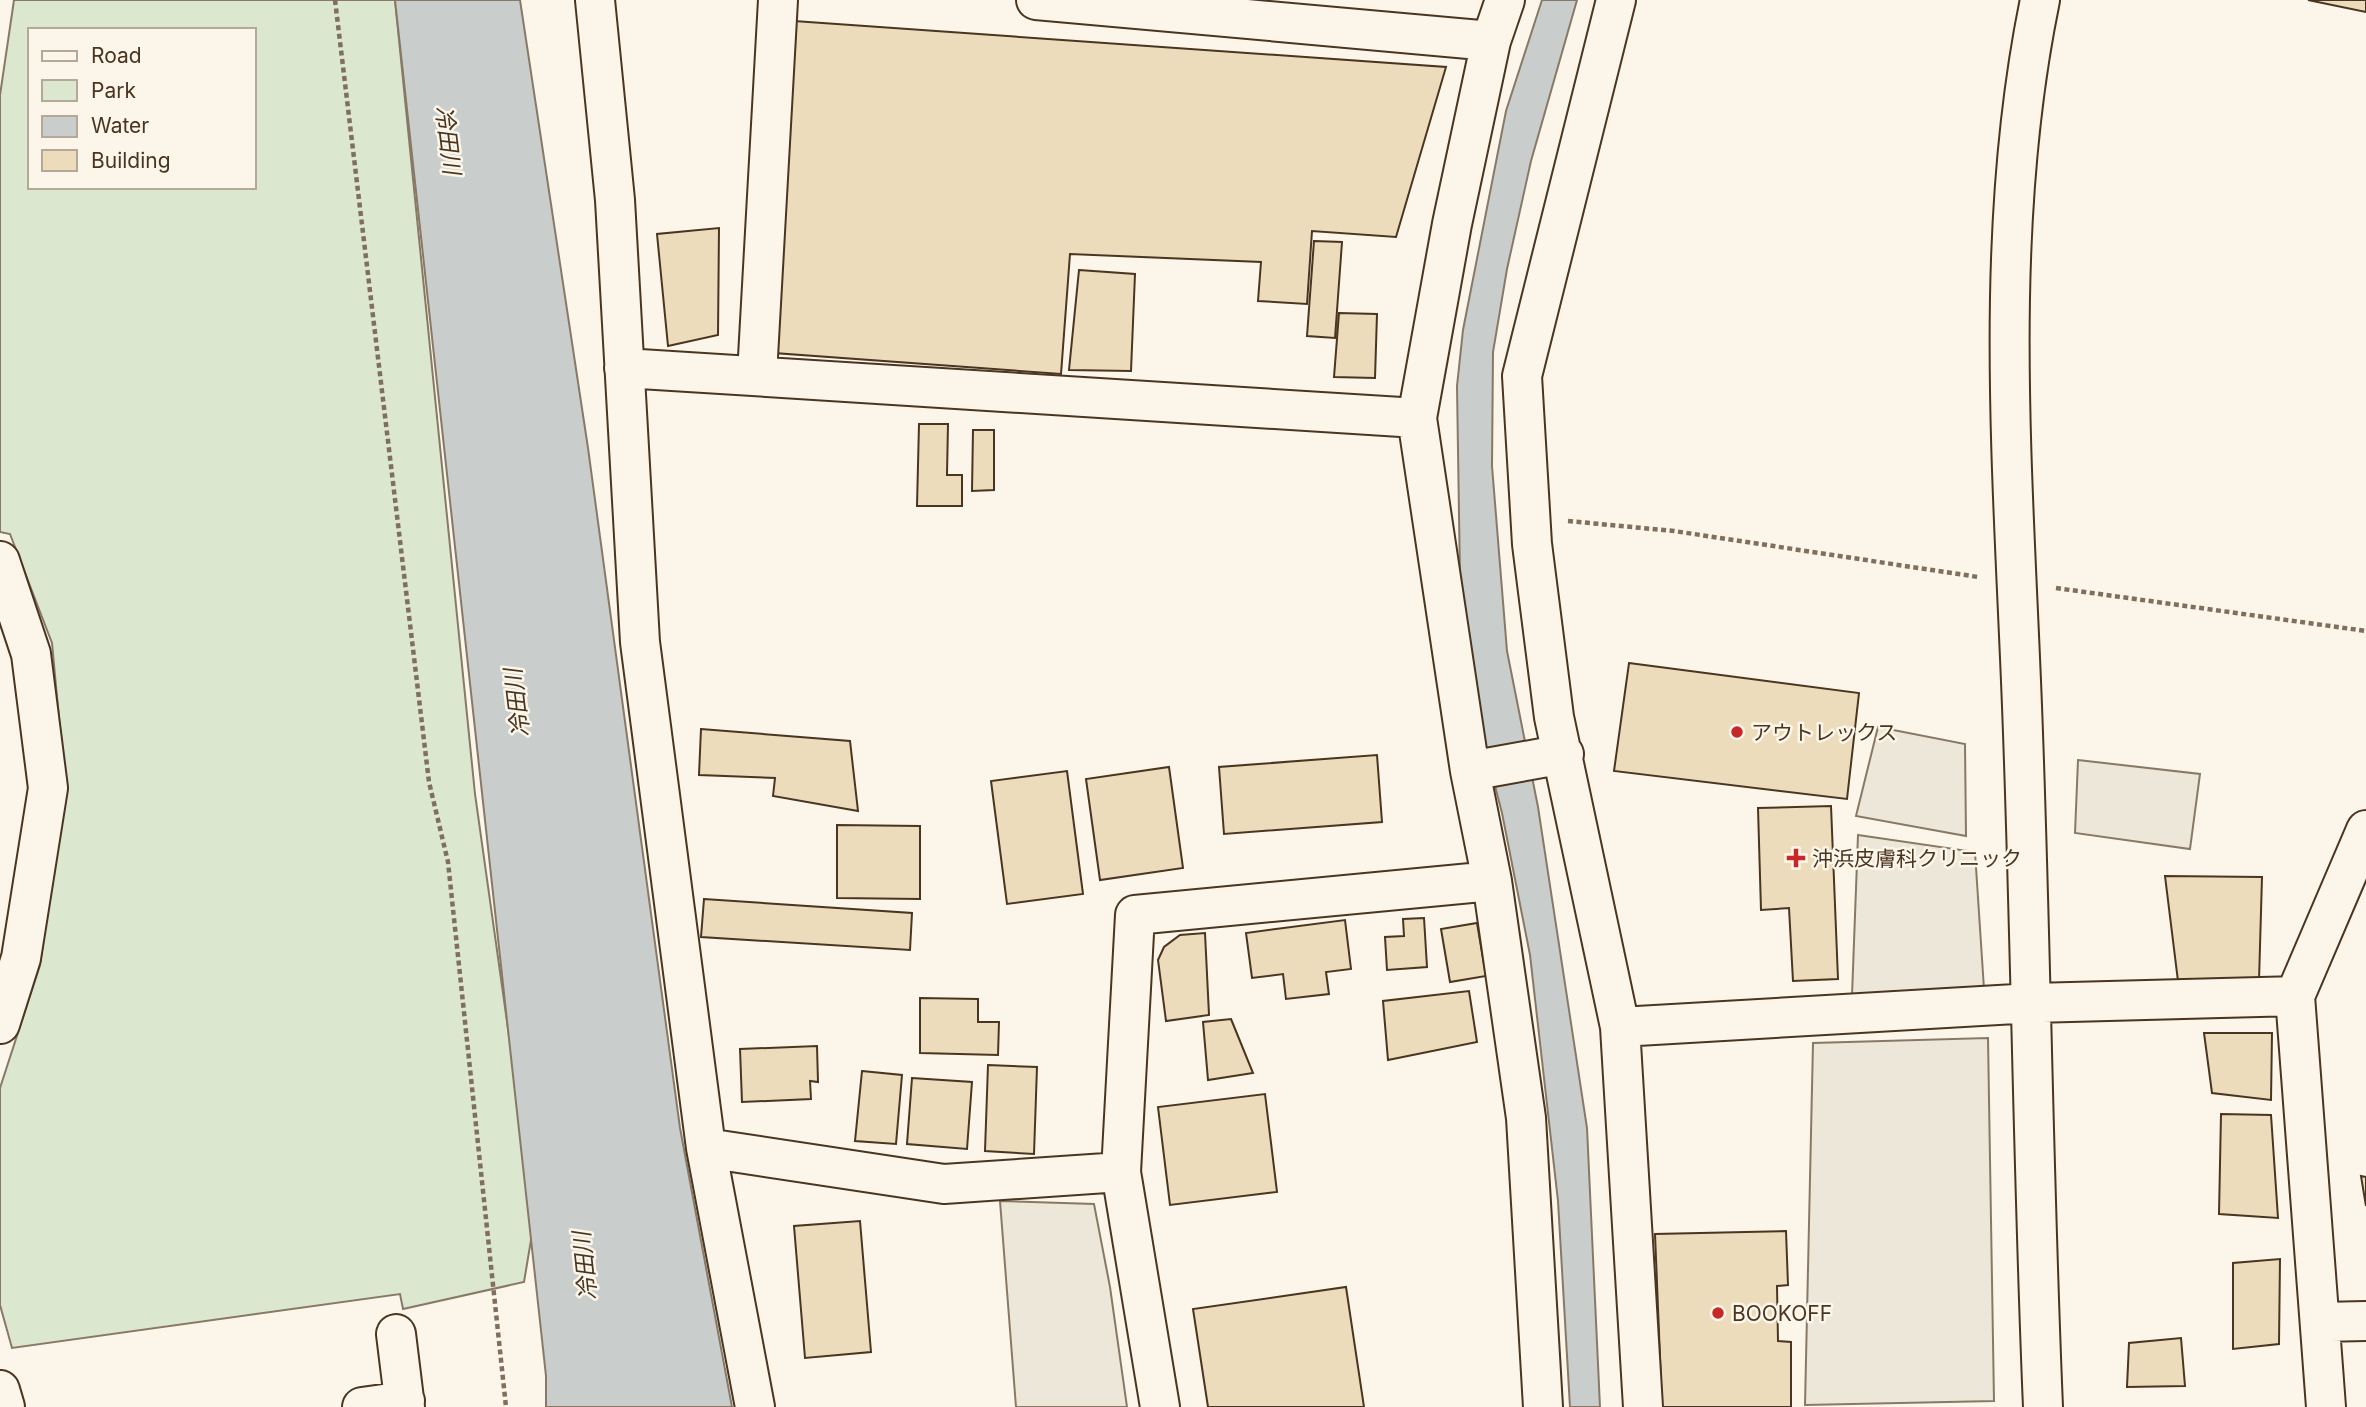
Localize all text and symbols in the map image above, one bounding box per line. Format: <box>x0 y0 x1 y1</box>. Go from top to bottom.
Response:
legend <box>28 28 256 189</box>
text: Road <box>91 43 142 68</box>
text: Park <box>91 78 136 103</box>
water label: 冷田川 <box>430 104 466 179</box>
text: Water <box>91 113 149 138</box>
text: Building <box>91 148 171 173</box>
water label: 冷田川 <box>499 664 535 739</box>
place label: アウトレックス <box>1751 720 1897 745</box>
marker: アウトレックス <box>1729 724 1745 740</box>
place label: 沖浜皮膚科クリニック <box>1812 846 2022 871</box>
marker: 沖浜皮膚科クリニック <box>1786 848 1806 868</box>
water label: 冷田川 <box>567 1227 603 1302</box>
place label: BOOKOFF <box>1732 1301 1832 1326</box>
marker: BOOKOFF <box>1710 1305 1726 1321</box>

